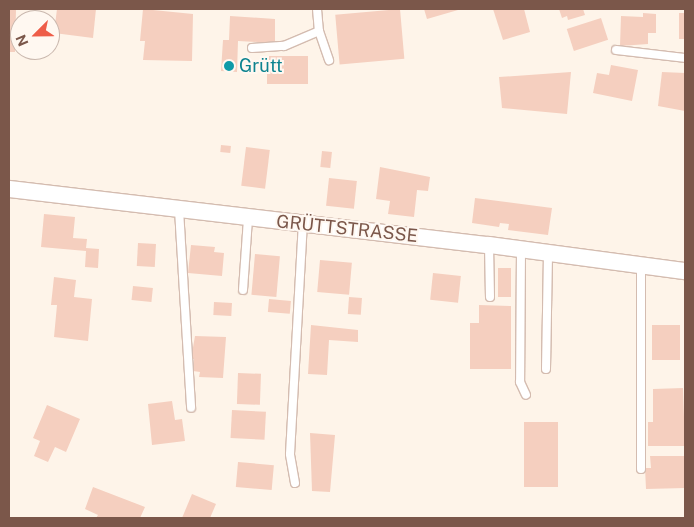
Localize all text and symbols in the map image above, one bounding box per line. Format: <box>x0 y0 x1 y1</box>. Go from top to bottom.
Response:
north arrow <box>10 10 60 60</box>
text: N <box>13 32 32 49</box>
place label: Grütt <box>239 55 283 77</box>
marker: Grütt <box>223 60 235 72</box>
street label: GRÜTTSTRASSE <box>275 211 419 247</box>

